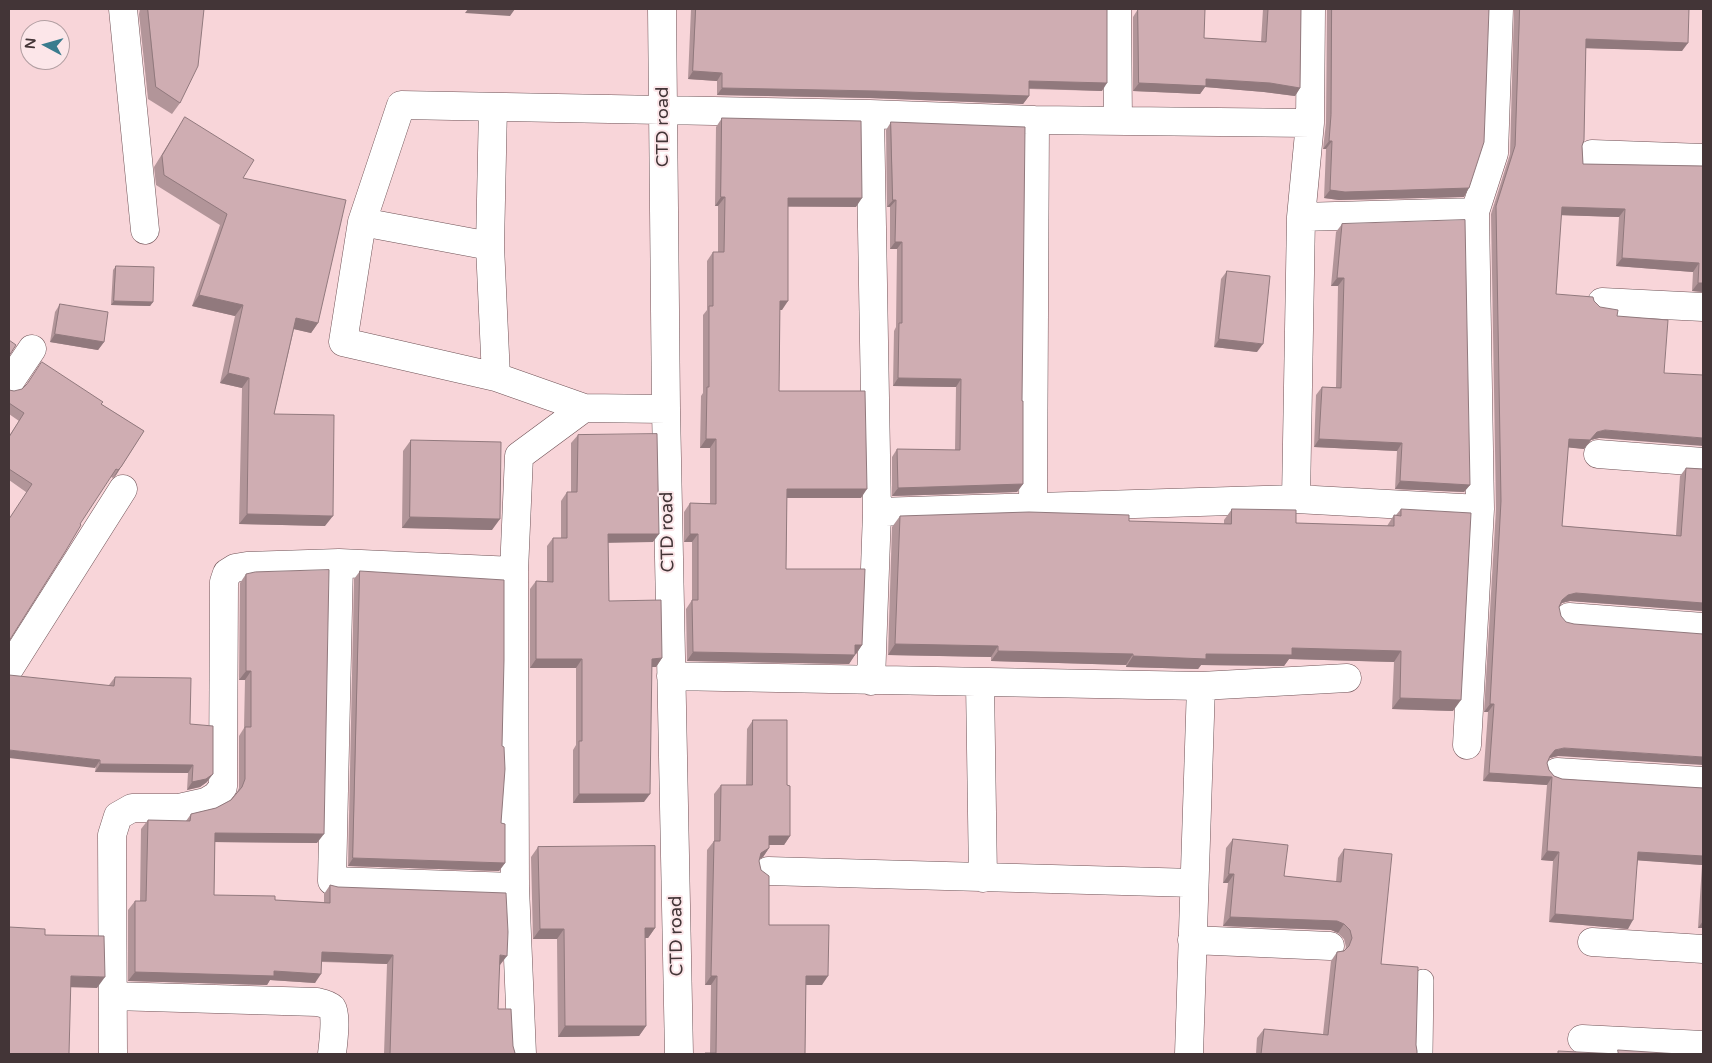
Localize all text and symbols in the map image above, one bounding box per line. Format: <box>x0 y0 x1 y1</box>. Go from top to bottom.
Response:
north arrow <box>20 20 70 70</box>
text: N <box>22 37 40 50</box>
street label: CTD road <box>652 87 674 167</box>
street label: CTD road <box>656 491 680 573</box>
street label: CTD road <box>665 895 689 977</box>

